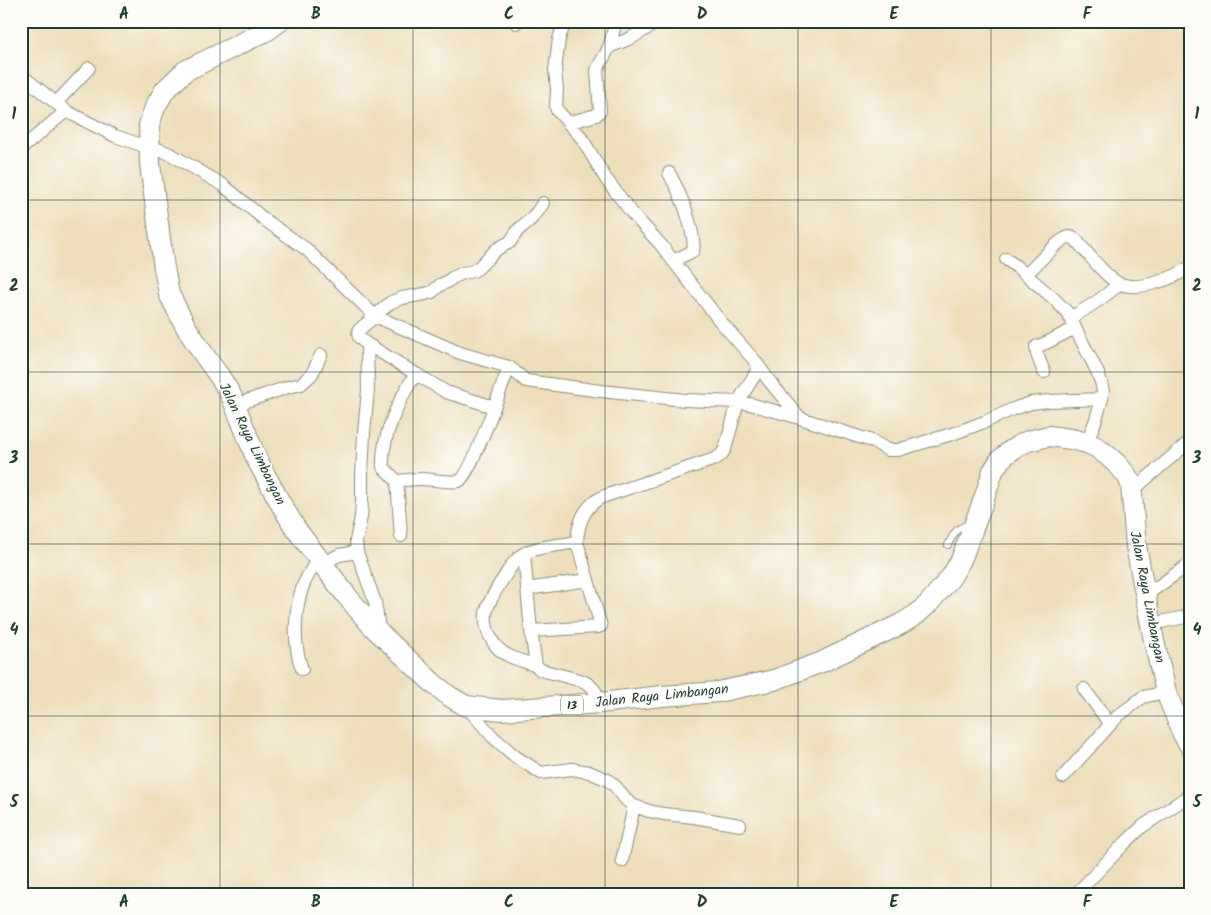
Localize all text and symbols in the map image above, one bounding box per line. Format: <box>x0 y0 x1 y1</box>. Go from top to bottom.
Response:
text: A <box>119 2 129 27</box>
text: B <box>311 2 321 27</box>
text: C <box>504 2 514 27</box>
text: D <box>697 2 708 27</box>
text: E <box>890 2 900 27</box>
text: F <box>1083 2 1093 27</box>
text: 1 <box>12 102 17 127</box>
text: 1 <box>1195 102 1200 127</box>
text: 2 <box>9 274 19 299</box>
text: 2 <box>1192 274 1202 299</box>
street label: Jalan Raya Limbangan <box>213 379 291 509</box>
text: 3 <box>9 446 19 471</box>
text: 3 <box>1192 446 1202 471</box>
street label: Jalan Raya Limbangan <box>1123 529 1171 665</box>
text: 4 <box>10 618 19 643</box>
text: 4 <box>1193 618 1202 643</box>
street label: Jalan Raya Limbangan <box>594 678 730 714</box>
road number: 13 <box>561 696 583 714</box>
text: 5 <box>9 790 20 815</box>
text: 5 <box>1192 790 1203 815</box>
text: A <box>119 890 129 915</box>
text: B <box>311 890 321 915</box>
text: C <box>504 890 514 915</box>
text: D <box>697 890 708 915</box>
text: E <box>890 890 900 915</box>
text: F <box>1083 890 1093 915</box>

